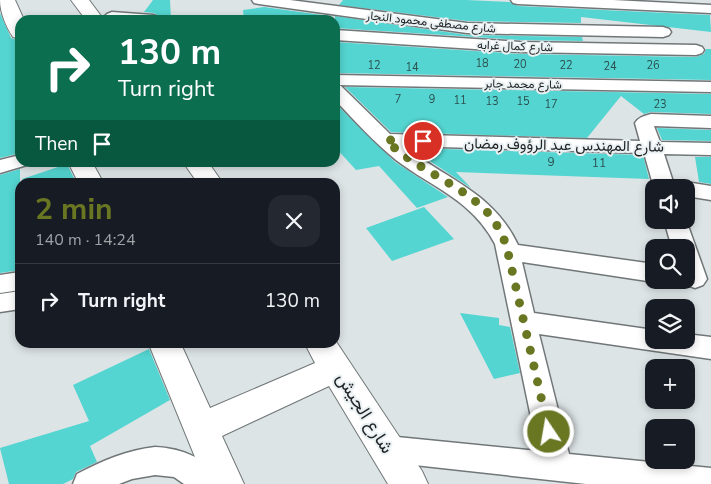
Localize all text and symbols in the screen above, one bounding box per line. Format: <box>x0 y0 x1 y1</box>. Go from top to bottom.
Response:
street label: شارع مصطفى محمود النجار <box>364 7 497 38</box>
text: 130 m <box>118 29 221 76</box>
icon: right <box>35 35 100 100</box>
street label: شارع كمال غرابه <box>477 37 553 56</box>
house number: 18 <box>475 56 489 71</box>
house number: 20 <box>513 57 527 72</box>
house number: 12 <box>367 58 381 73</box>
house number: 22 <box>559 58 573 73</box>
house number: 26 <box>646 58 660 73</box>
house number: 24 <box>603 59 617 74</box>
house number: 14 <box>405 60 419 75</box>
text: Turn right <box>118 74 214 104</box>
street label: شارع محمد جابر <box>483 75 562 94</box>
house number: 7 <box>395 92 401 107</box>
house number: 9 <box>429 92 435 107</box>
house number: 11 <box>453 93 467 108</box>
house number: 13 <box>485 94 499 109</box>
house number: 15 <box>516 94 530 109</box>
house number: 17 <box>544 97 558 112</box>
house number: 23 <box>653 97 667 112</box>
pin <box>402 120 444 162</box>
icon: arrive <box>409 127 437 155</box>
icon: arrive <box>88 130 116 158</box>
text: Then <box>35 131 78 157</box>
street label: شارع المهندس عبد الرؤوف رمضان <box>464 133 664 158</box>
house number: 9 <box>547 154 555 170</box>
house number: 11 <box>592 155 606 171</box>
map controls <box>645 179 695 469</box>
button: sound <box>645 179 695 229</box>
text: 2 min <box>35 189 113 230</box>
button: close <box>268 195 320 247</box>
text: 140 m · 14:24 <box>35 229 136 251</box>
button: search <box>645 239 695 289</box>
icon: right <box>35 287 63 315</box>
text: Turn right <box>78 288 165 314</box>
text: 130 m <box>265 288 320 314</box>
button: layers <box>645 299 695 349</box>
button: + <box>645 359 695 409</box>
street label: شارع الجيش <box>331 368 399 458</box>
position arrow <box>522 405 574 457</box>
button: − <box>645 419 695 469</box>

